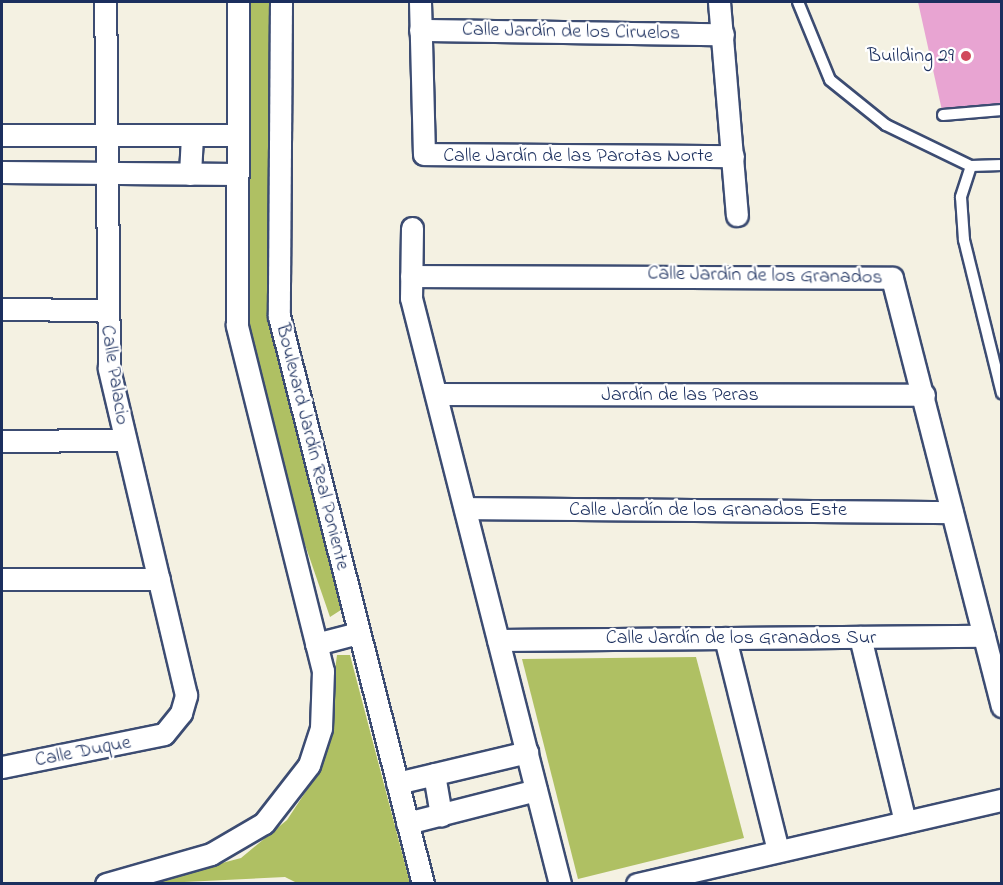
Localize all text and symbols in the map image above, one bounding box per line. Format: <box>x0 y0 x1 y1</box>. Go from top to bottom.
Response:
street label: Calle Jardín de los Ciruelos <box>462 18 680 46</box>
place label: Building 29 <box>868 44 954 68</box>
marker: Building 29 <box>959 49 973 63</box>
street label: Calle Jardín de las Parotas Norte <box>443 144 713 168</box>
street label: Calle Jardín de los Granados <box>647 262 883 290</box>
street label: Boulevard Jardín Real Poniente <box>270 321 354 573</box>
street label: Calle Palacio <box>94 323 134 427</box>
street label: Jardín de las Peras <box>601 383 759 407</box>
street label: Calle Jardín de los Granados Este <box>569 498 847 522</box>
street label: Calle Jardín de los Granados Sur <box>606 626 876 650</box>
street label: Calle Duque <box>33 731 133 773</box>

